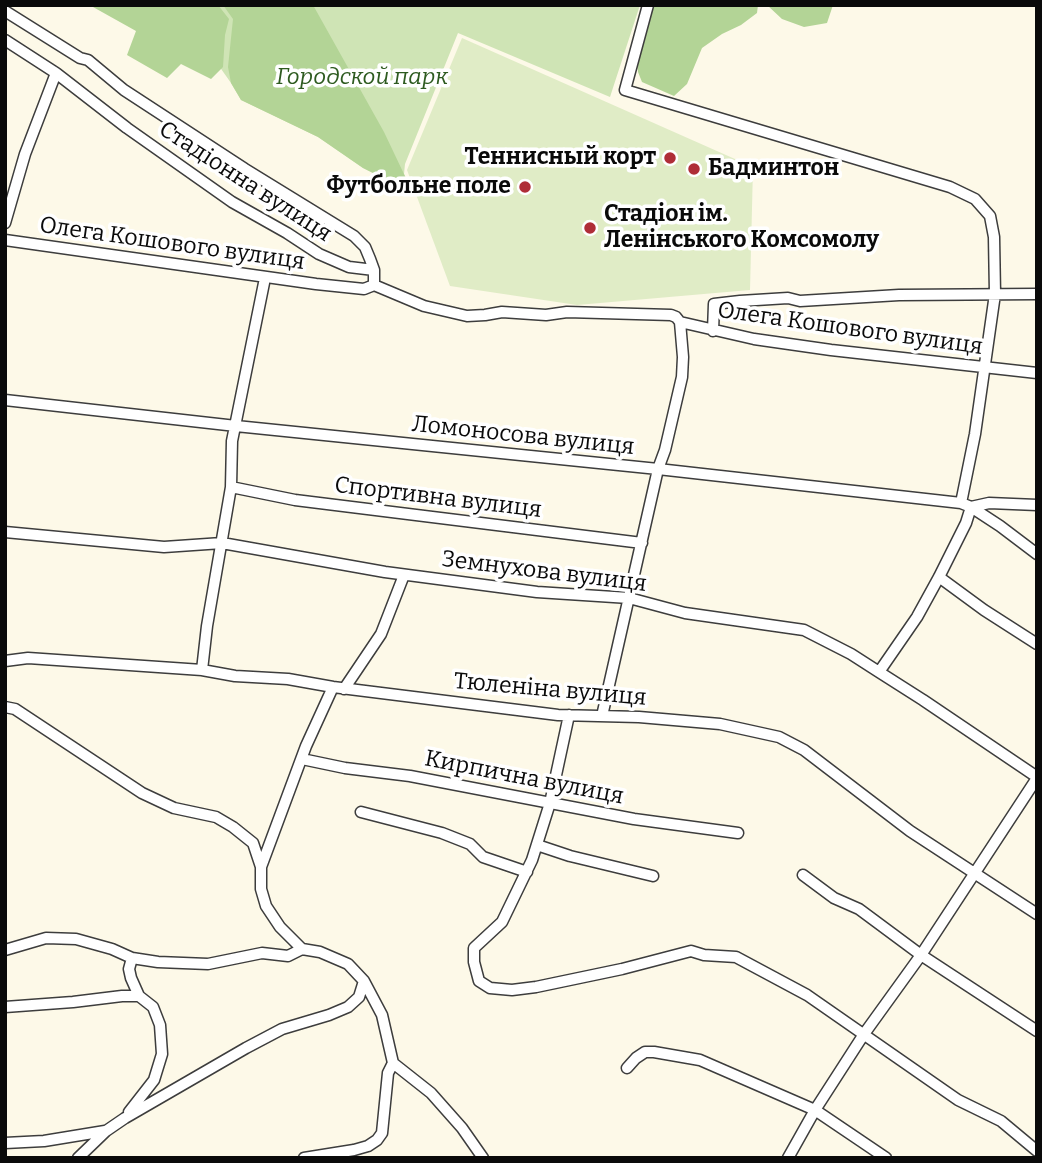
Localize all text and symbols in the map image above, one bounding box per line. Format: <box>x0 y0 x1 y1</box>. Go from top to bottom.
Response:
park label: Городской парк <box>276 64 448 92</box>
street label: Стадіонна вулиця <box>154 116 336 248</box>
place label: Теннисный корт <box>464 144 656 172</box>
marker: Теннисный корт <box>662 150 678 166</box>
place label: Бадминтон <box>708 155 839 183</box>
marker: Бадминтон <box>686 161 702 177</box>
place label: Футбольне поле <box>326 173 511 201</box>
marker: Футбольне поле <box>517 179 533 195</box>
place label: Стадіон ім. Ленінського Комсомолу <box>604 201 879 255</box>
street label: Олега Кошового вулиця <box>38 212 306 276</box>
marker: Стадіон ім. Ленінського Комсомолу <box>582 220 598 236</box>
street label: Олега Кошового вулиця <box>716 297 984 361</box>
street label: Ломоносова вулиця <box>410 411 636 461</box>
street label: Спортивна вулиця <box>333 472 543 524</box>
street label: Земнухова вулиця <box>440 546 648 598</box>
street label: Тюленіна вулиця <box>453 668 647 712</box>
street label: Кирпична вулиця <box>422 745 626 811</box>

